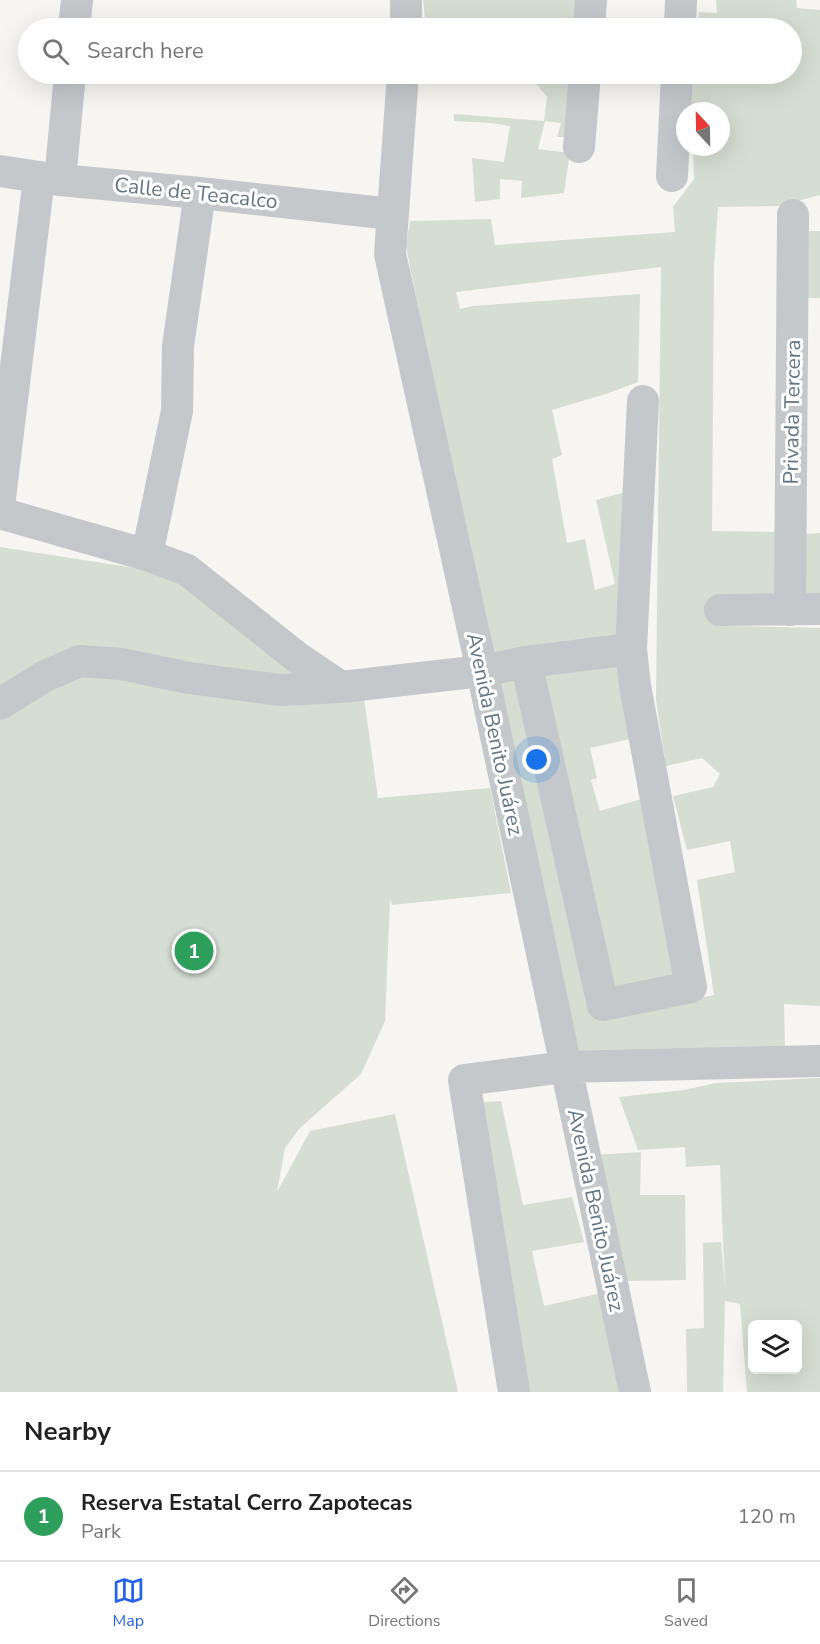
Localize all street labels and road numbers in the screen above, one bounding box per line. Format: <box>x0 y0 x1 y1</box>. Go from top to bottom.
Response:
street label: Calle de Teacalco <box>113 171 279 215</box>
street label: Privada Tercera <box>777 339 807 485</box>
street label: Avenida Benito Juárez <box>460 630 530 838</box>
street label: Avenida Benito Juárez <box>561 1106 631 1314</box>

